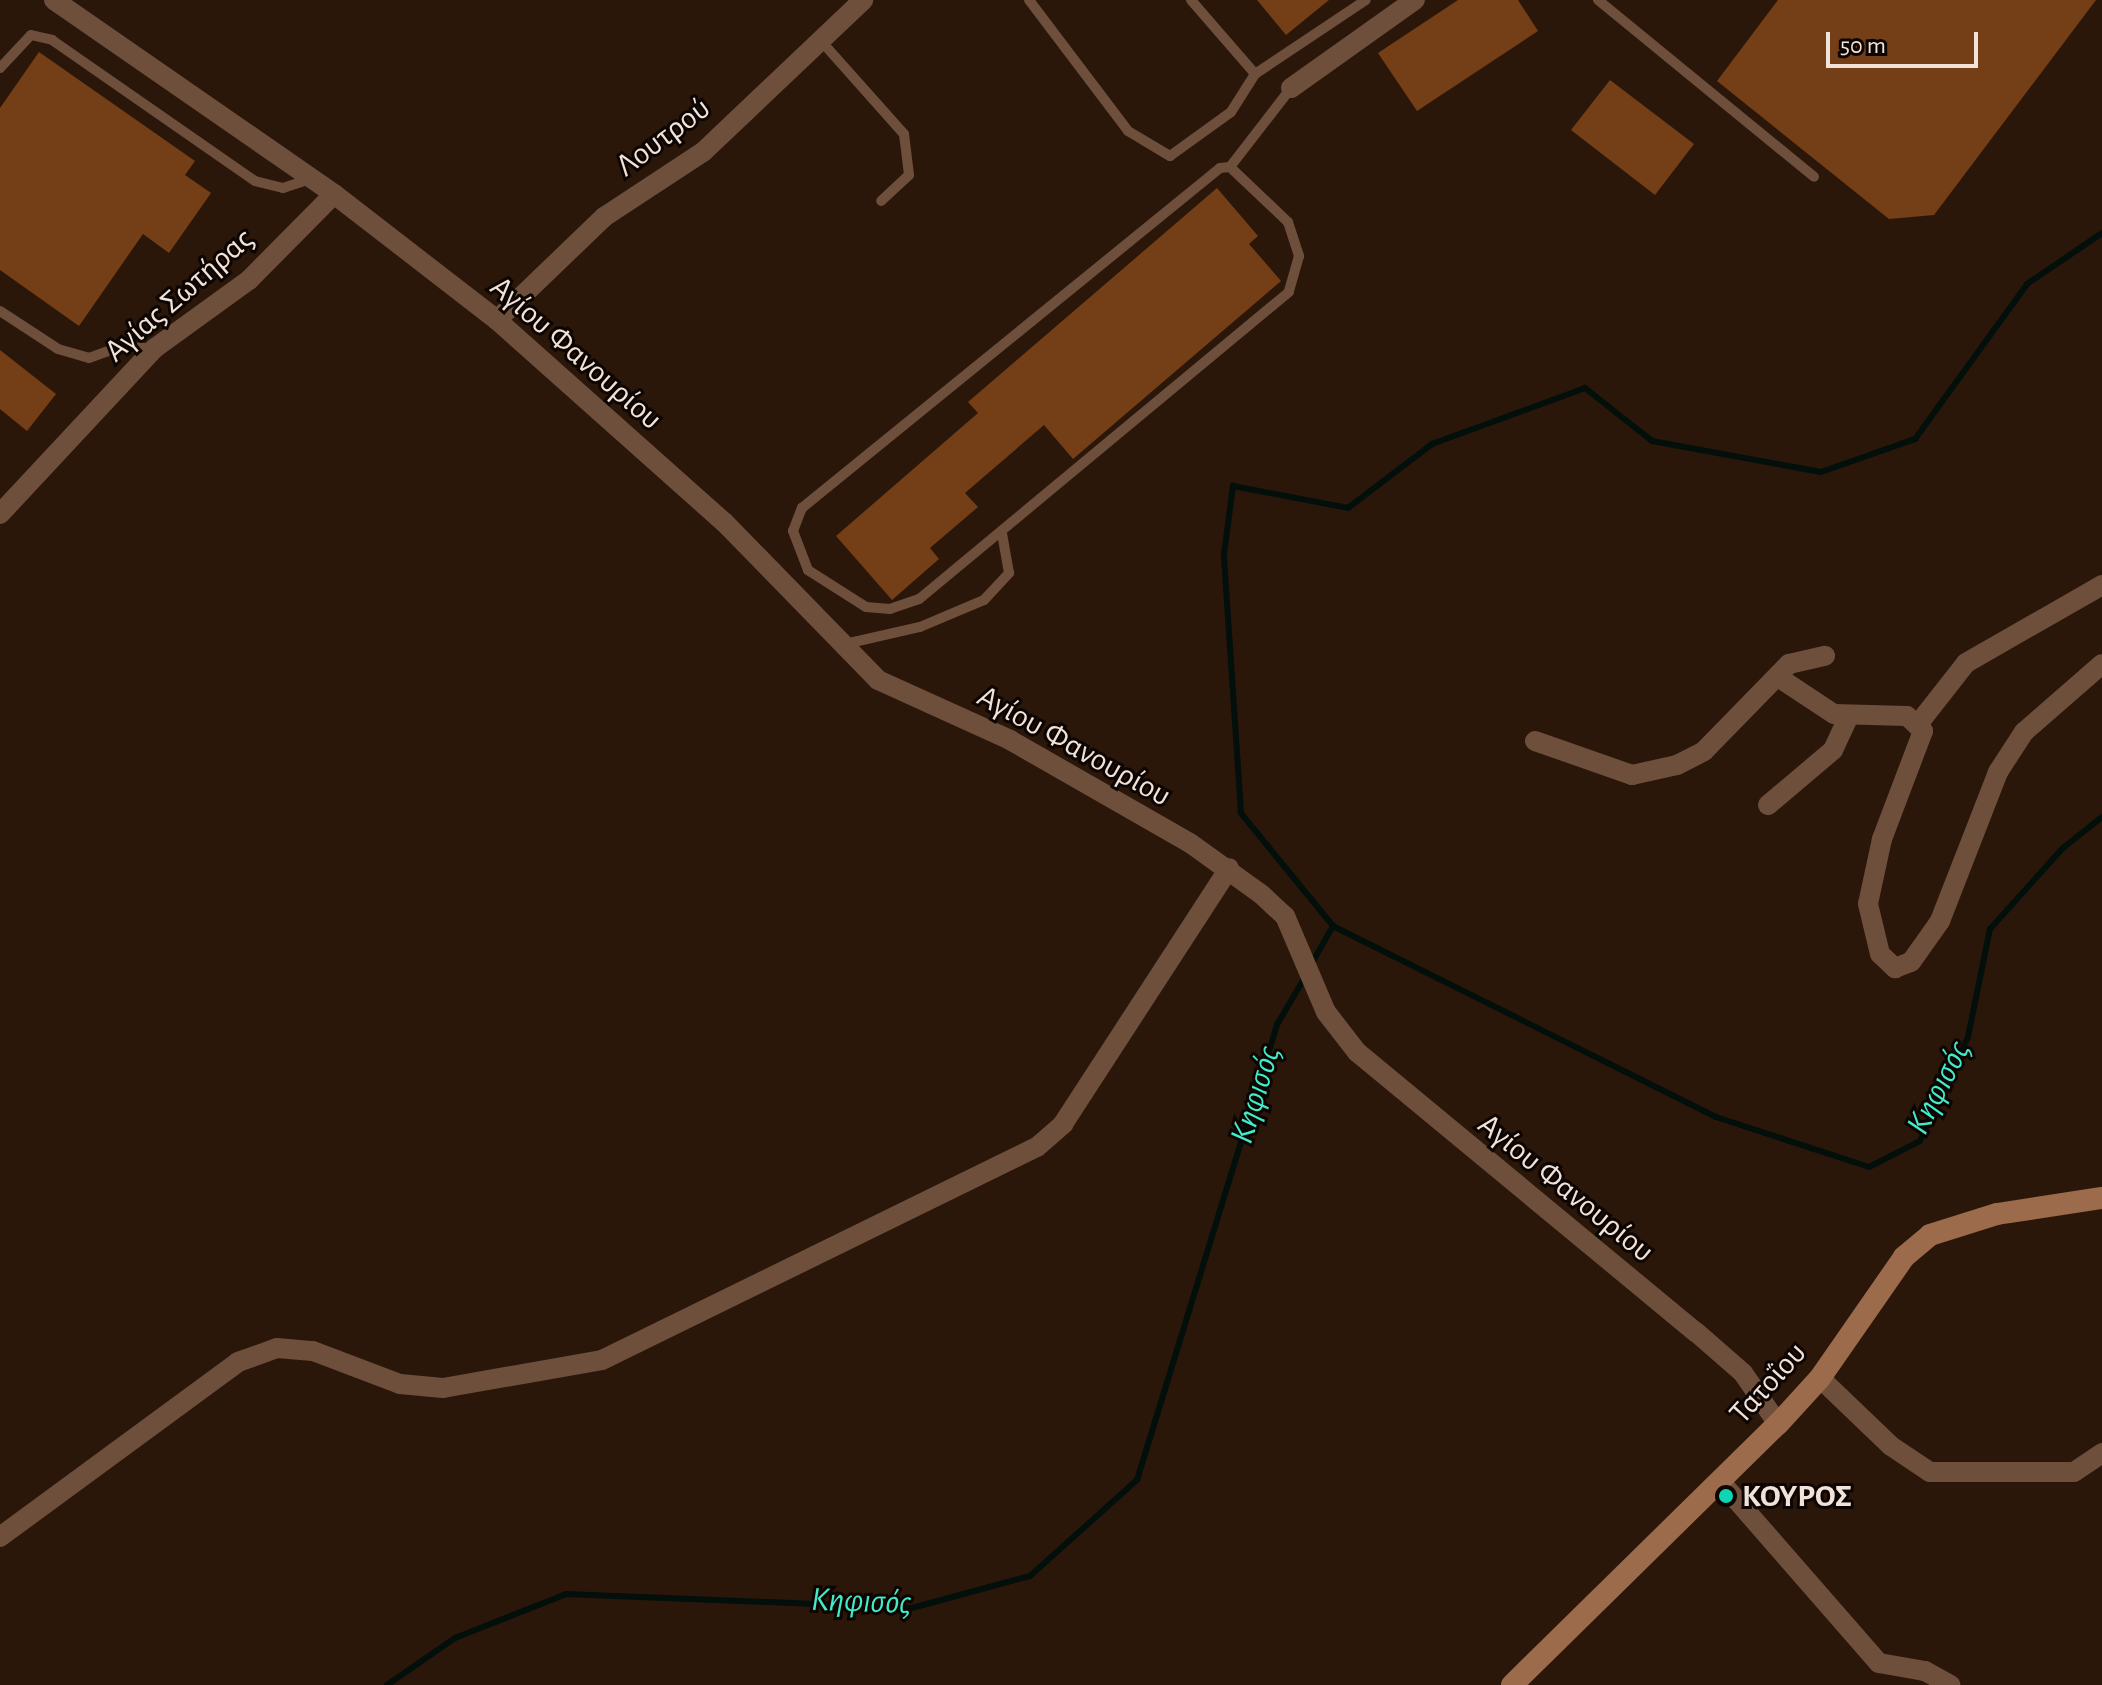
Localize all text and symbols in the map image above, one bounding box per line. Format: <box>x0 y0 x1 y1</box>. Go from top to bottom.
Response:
scale bar <box>1830 16 1982 66</box>
text: 50 m <box>1840 34 1886 58</box>
street label: Λουτρού <box>608 89 718 185</box>
street label: Αγίας Σωτήρας <box>97 220 261 370</box>
street label: Αγίου Φανουρίου <box>482 268 670 438</box>
street label: Αγίου Φανουρίου <box>971 677 1177 815</box>
water label: Κηφισός <box>1898 1034 1980 1142</box>
water label: Κηφισός <box>1222 1041 1290 1149</box>
street label: Αγίου Φανουρίου <box>1470 1105 1662 1271</box>
street label: Τατοΐου <box>1721 1334 1815 1432</box>
place label: ΚΟΥΡΟΣ <box>1742 1477 1852 1515</box>
marker: ΚΟΥΡΟΣ <box>1717 1487 1735 1505</box>
water label: Κηφισός <box>810 1580 912 1624</box>

